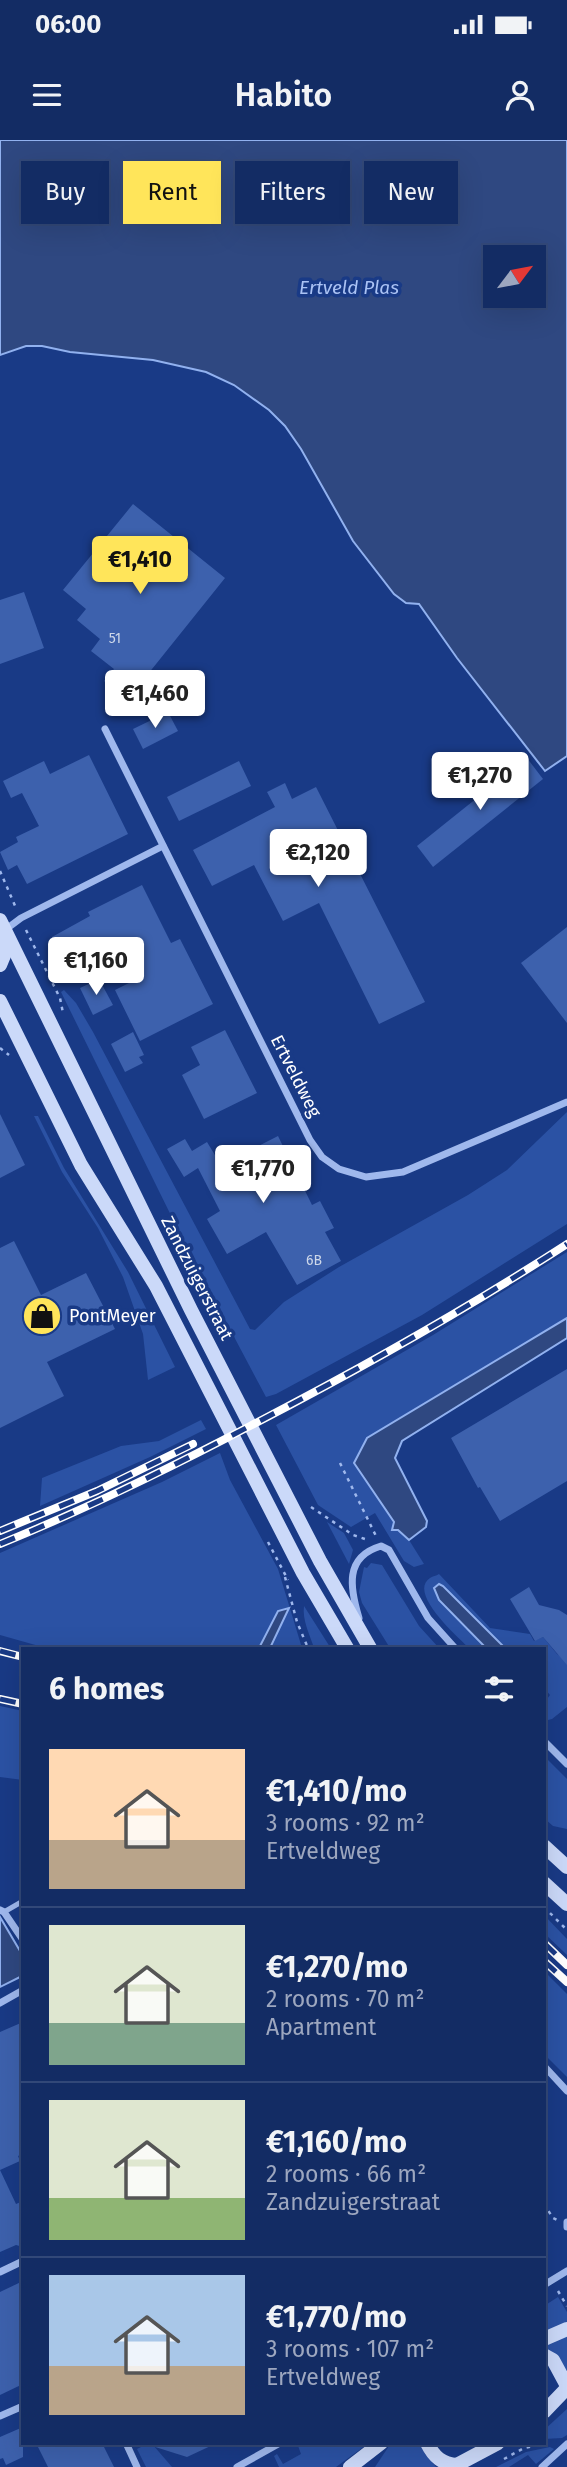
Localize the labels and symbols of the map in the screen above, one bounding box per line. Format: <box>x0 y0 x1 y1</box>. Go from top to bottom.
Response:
north arrow <box>483 245 546 308</box>
water label: Ertveld Plas <box>299 276 399 299</box>
pin: €1,410 <box>83 536 197 596</box>
house number: 51 <box>109 630 121 647</box>
pin: €1,460 <box>98 670 212 730</box>
pin: €1,270 <box>423 752 537 812</box>
pin: €2,120 <box>261 830 375 889</box>
pin: €1,160 <box>39 938 153 997</box>
street label: Ertveldweg <box>266 1031 326 1121</box>
pin: €1,770 <box>206 1146 320 1205</box>
street label: Zandzuigerstraat <box>156 1212 238 1344</box>
house number: 6B <box>306 1252 322 1269</box>
shop icon: PontMeyer <box>21 1295 63 1337</box>
place label: PontMeyer <box>69 1305 156 1327</box>

